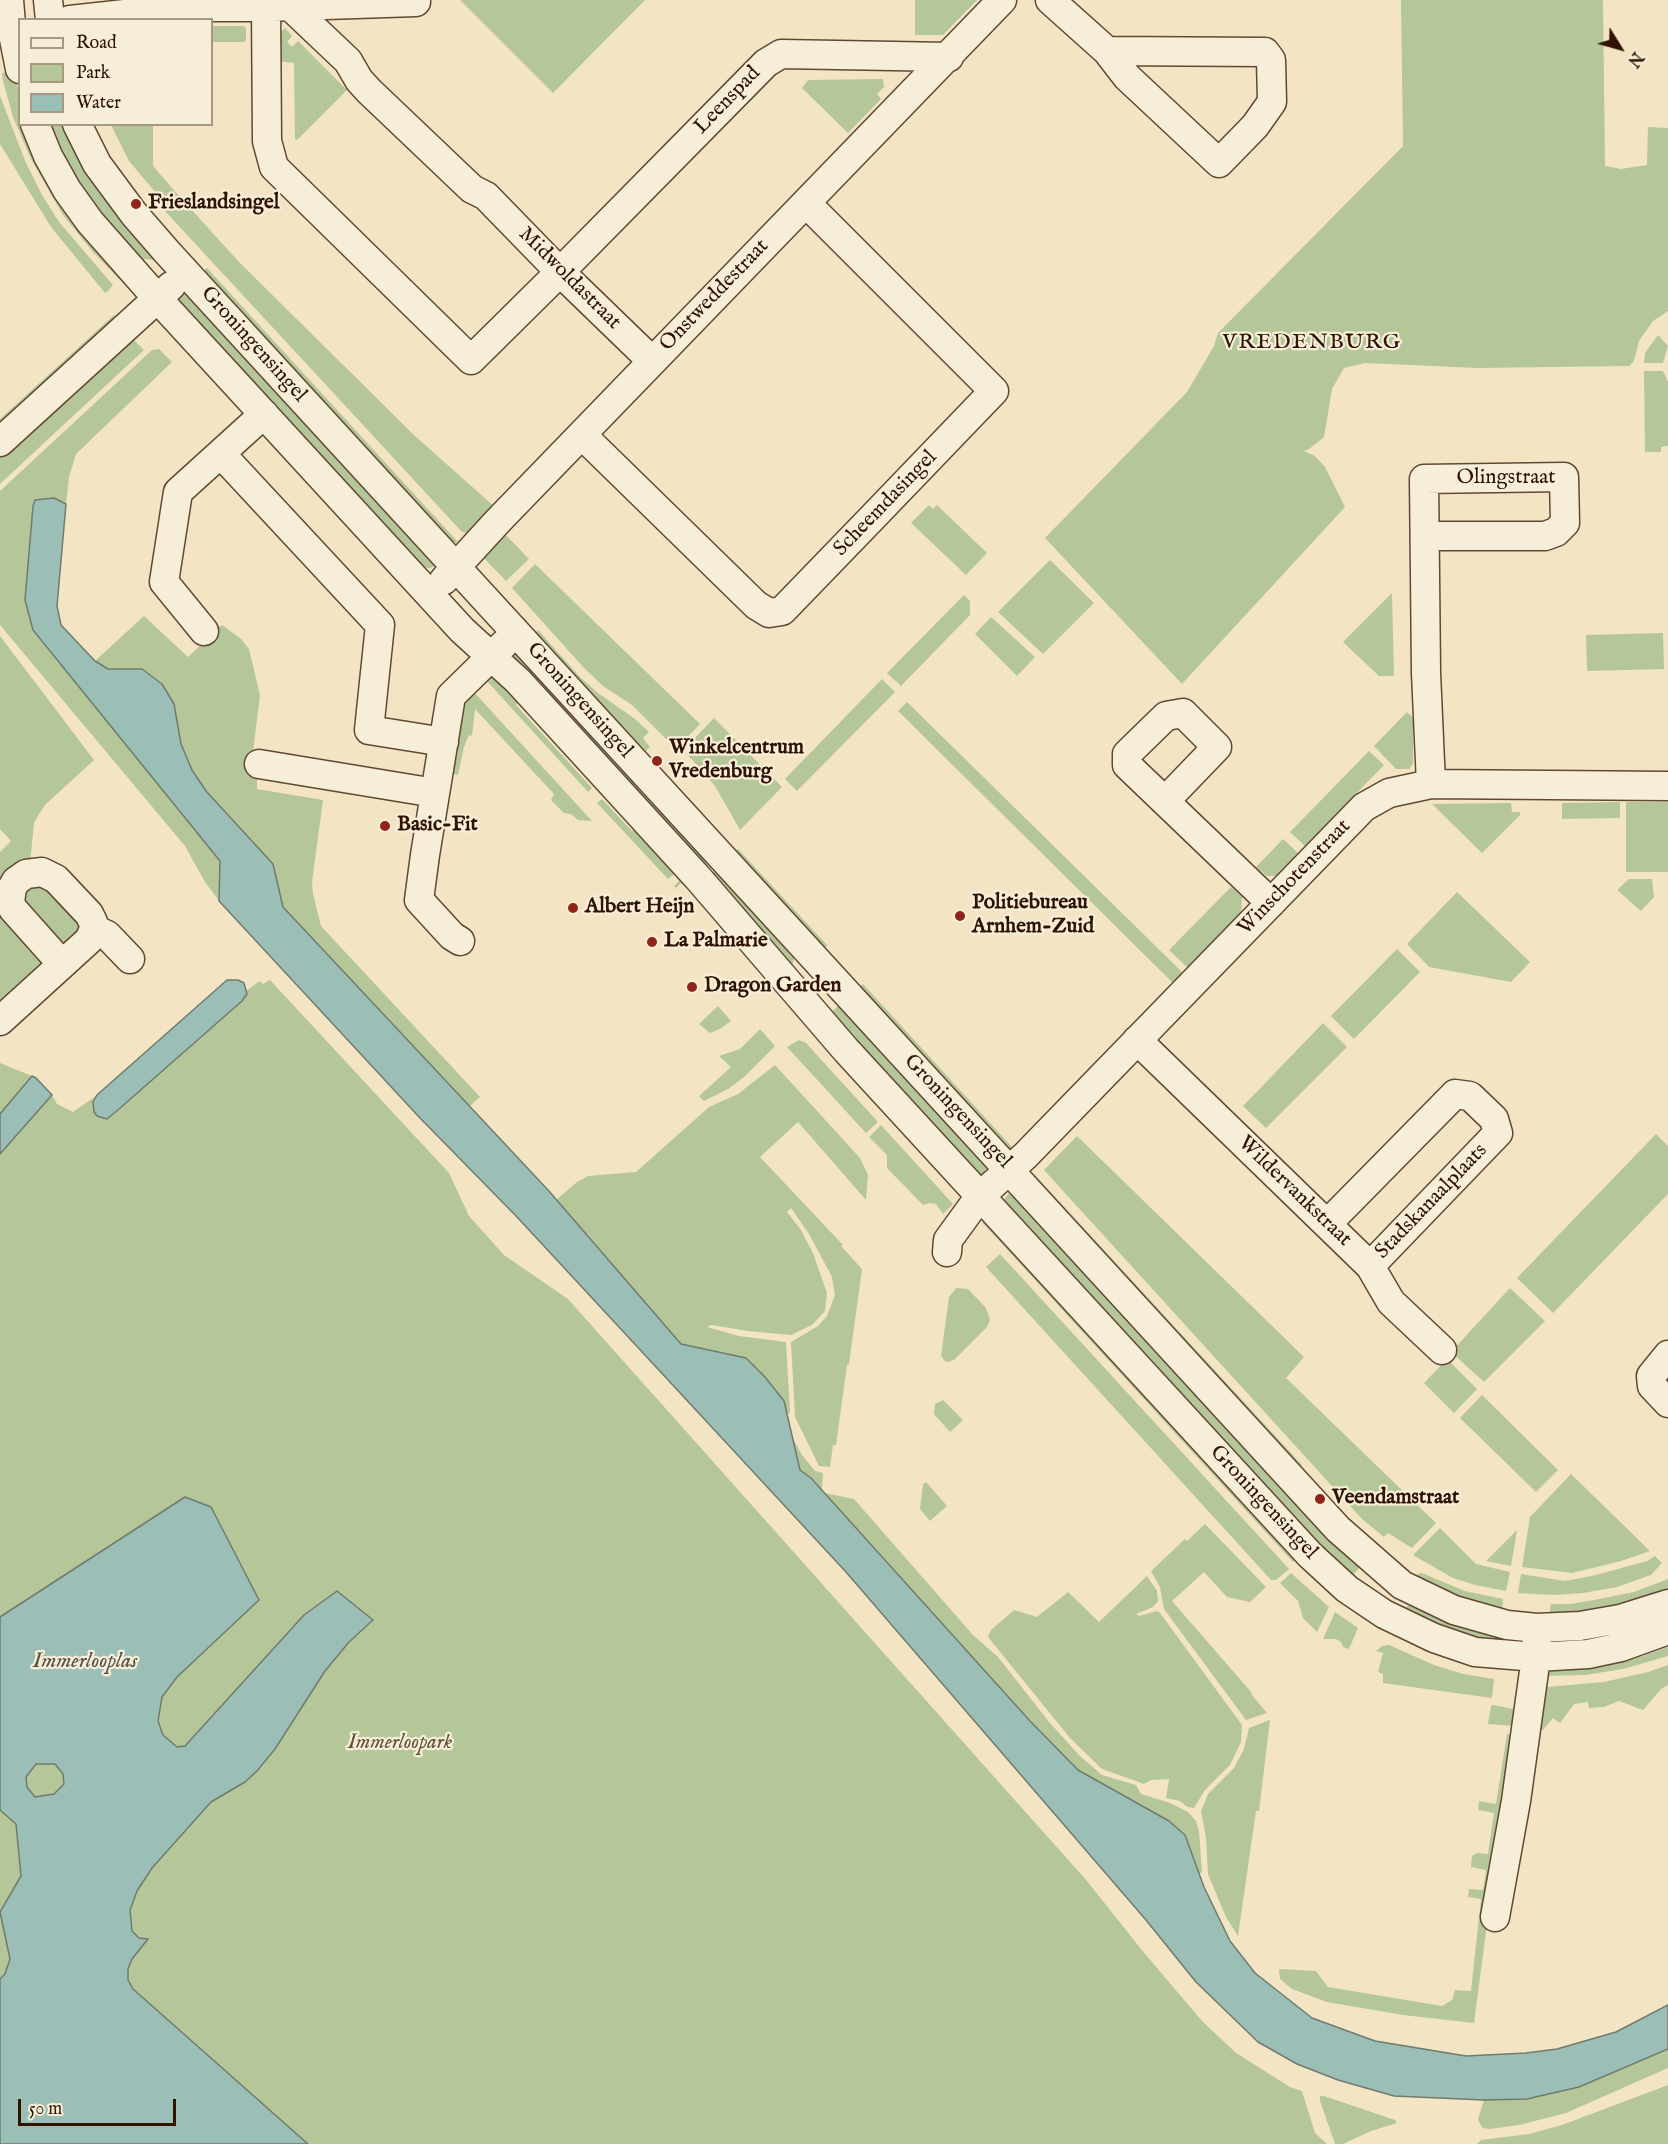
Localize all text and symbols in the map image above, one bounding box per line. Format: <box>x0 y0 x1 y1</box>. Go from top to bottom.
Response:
legend <box>18 18 213 126</box>
north arrow <box>1590 18 1650 78</box>
text: Road <box>76 32 117 55</box>
text: N <box>1622 47 1647 70</box>
text: Park <box>76 62 110 85</box>
street label: Leenspad <box>690 62 766 140</box>
text: Water <box>76 92 121 115</box>
place label: Frieslandsingel <box>148 191 279 217</box>
marker: Frieslandsingel <box>129 197 143 211</box>
street label: Midwoldastraat <box>512 222 626 336</box>
street label: Onstweddestraat <box>655 235 775 357</box>
street label: Groningensingel <box>195 282 311 408</box>
district label: VREDENBURG <box>1222 330 1402 356</box>
street label: Scheemdasingel <box>829 446 943 562</box>
street label: Olingstraat <box>1456 466 1556 492</box>
street label: Groningensingel <box>521 638 637 764</box>
place label: Winkelcentrum Vredenburg <box>669 736 804 786</box>
marker: Winkelcentrum Vredenburg <box>650 754 664 768</box>
place label: Basic-Fit <box>397 813 478 839</box>
street label: Winschotenstraat <box>1233 815 1357 941</box>
marker: Basic-Fit <box>378 819 392 833</box>
place label: Politiebureau Arnhem-Zuid <box>972 891 1094 941</box>
place label: Albert Heijn <box>585 895 694 921</box>
marker: Albert Heijn <box>566 901 580 915</box>
marker: Politiebureau Arnhem-Zuid <box>953 909 967 923</box>
place label: La Palmarie <box>664 929 768 955</box>
marker: La Palmarie <box>645 935 659 949</box>
place label: Dragon Garden <box>704 974 841 1000</box>
marker: Dragon Garden <box>685 980 699 994</box>
street label: Groningensingel <box>898 1050 1016 1174</box>
street label: Wildervankstraat <box>1232 1131 1356 1253</box>
street label: Stadskanaalplaats <box>1371 1139 1493 1265</box>
street label: Groningensingel <box>1204 1441 1322 1565</box>
place label: Veendamstraat <box>1332 1486 1459 1512</box>
marker: Veendamstraat <box>1313 1492 1327 1506</box>
water label: Immerlooplas <box>33 1649 137 1675</box>
park label: Immerloopark <box>348 1731 452 1757</box>
scale bar <box>21 2087 178 2125</box>
text: 50 m <box>29 2098 62 2121</box>

